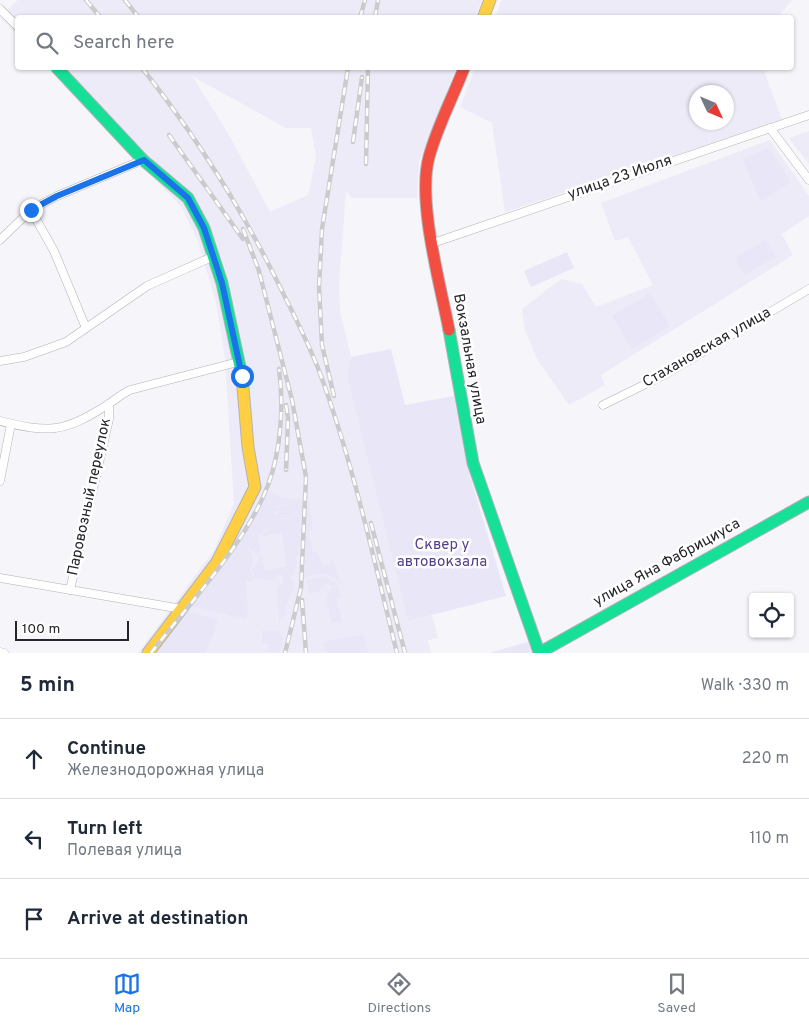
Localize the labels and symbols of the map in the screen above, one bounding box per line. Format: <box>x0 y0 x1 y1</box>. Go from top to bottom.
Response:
north arrow <box>689 85 734 130</box>
street label: улица 23 Июля <box>565 151 675 205</box>
route end <box>20 199 43 222</box>
street label: Вокзальная улица <box>448 292 490 426</box>
street label: Стахановская улица <box>639 303 775 393</box>
route start <box>231 365 254 388</box>
street label: Паровозный переулок <box>64 416 116 578</box>
street label: улица Яна Фабрициуса <box>590 515 744 611</box>
park label: Сквер у автовокзала <box>397 536 487 572</box>
scale bar <box>15 618 129 641</box>

